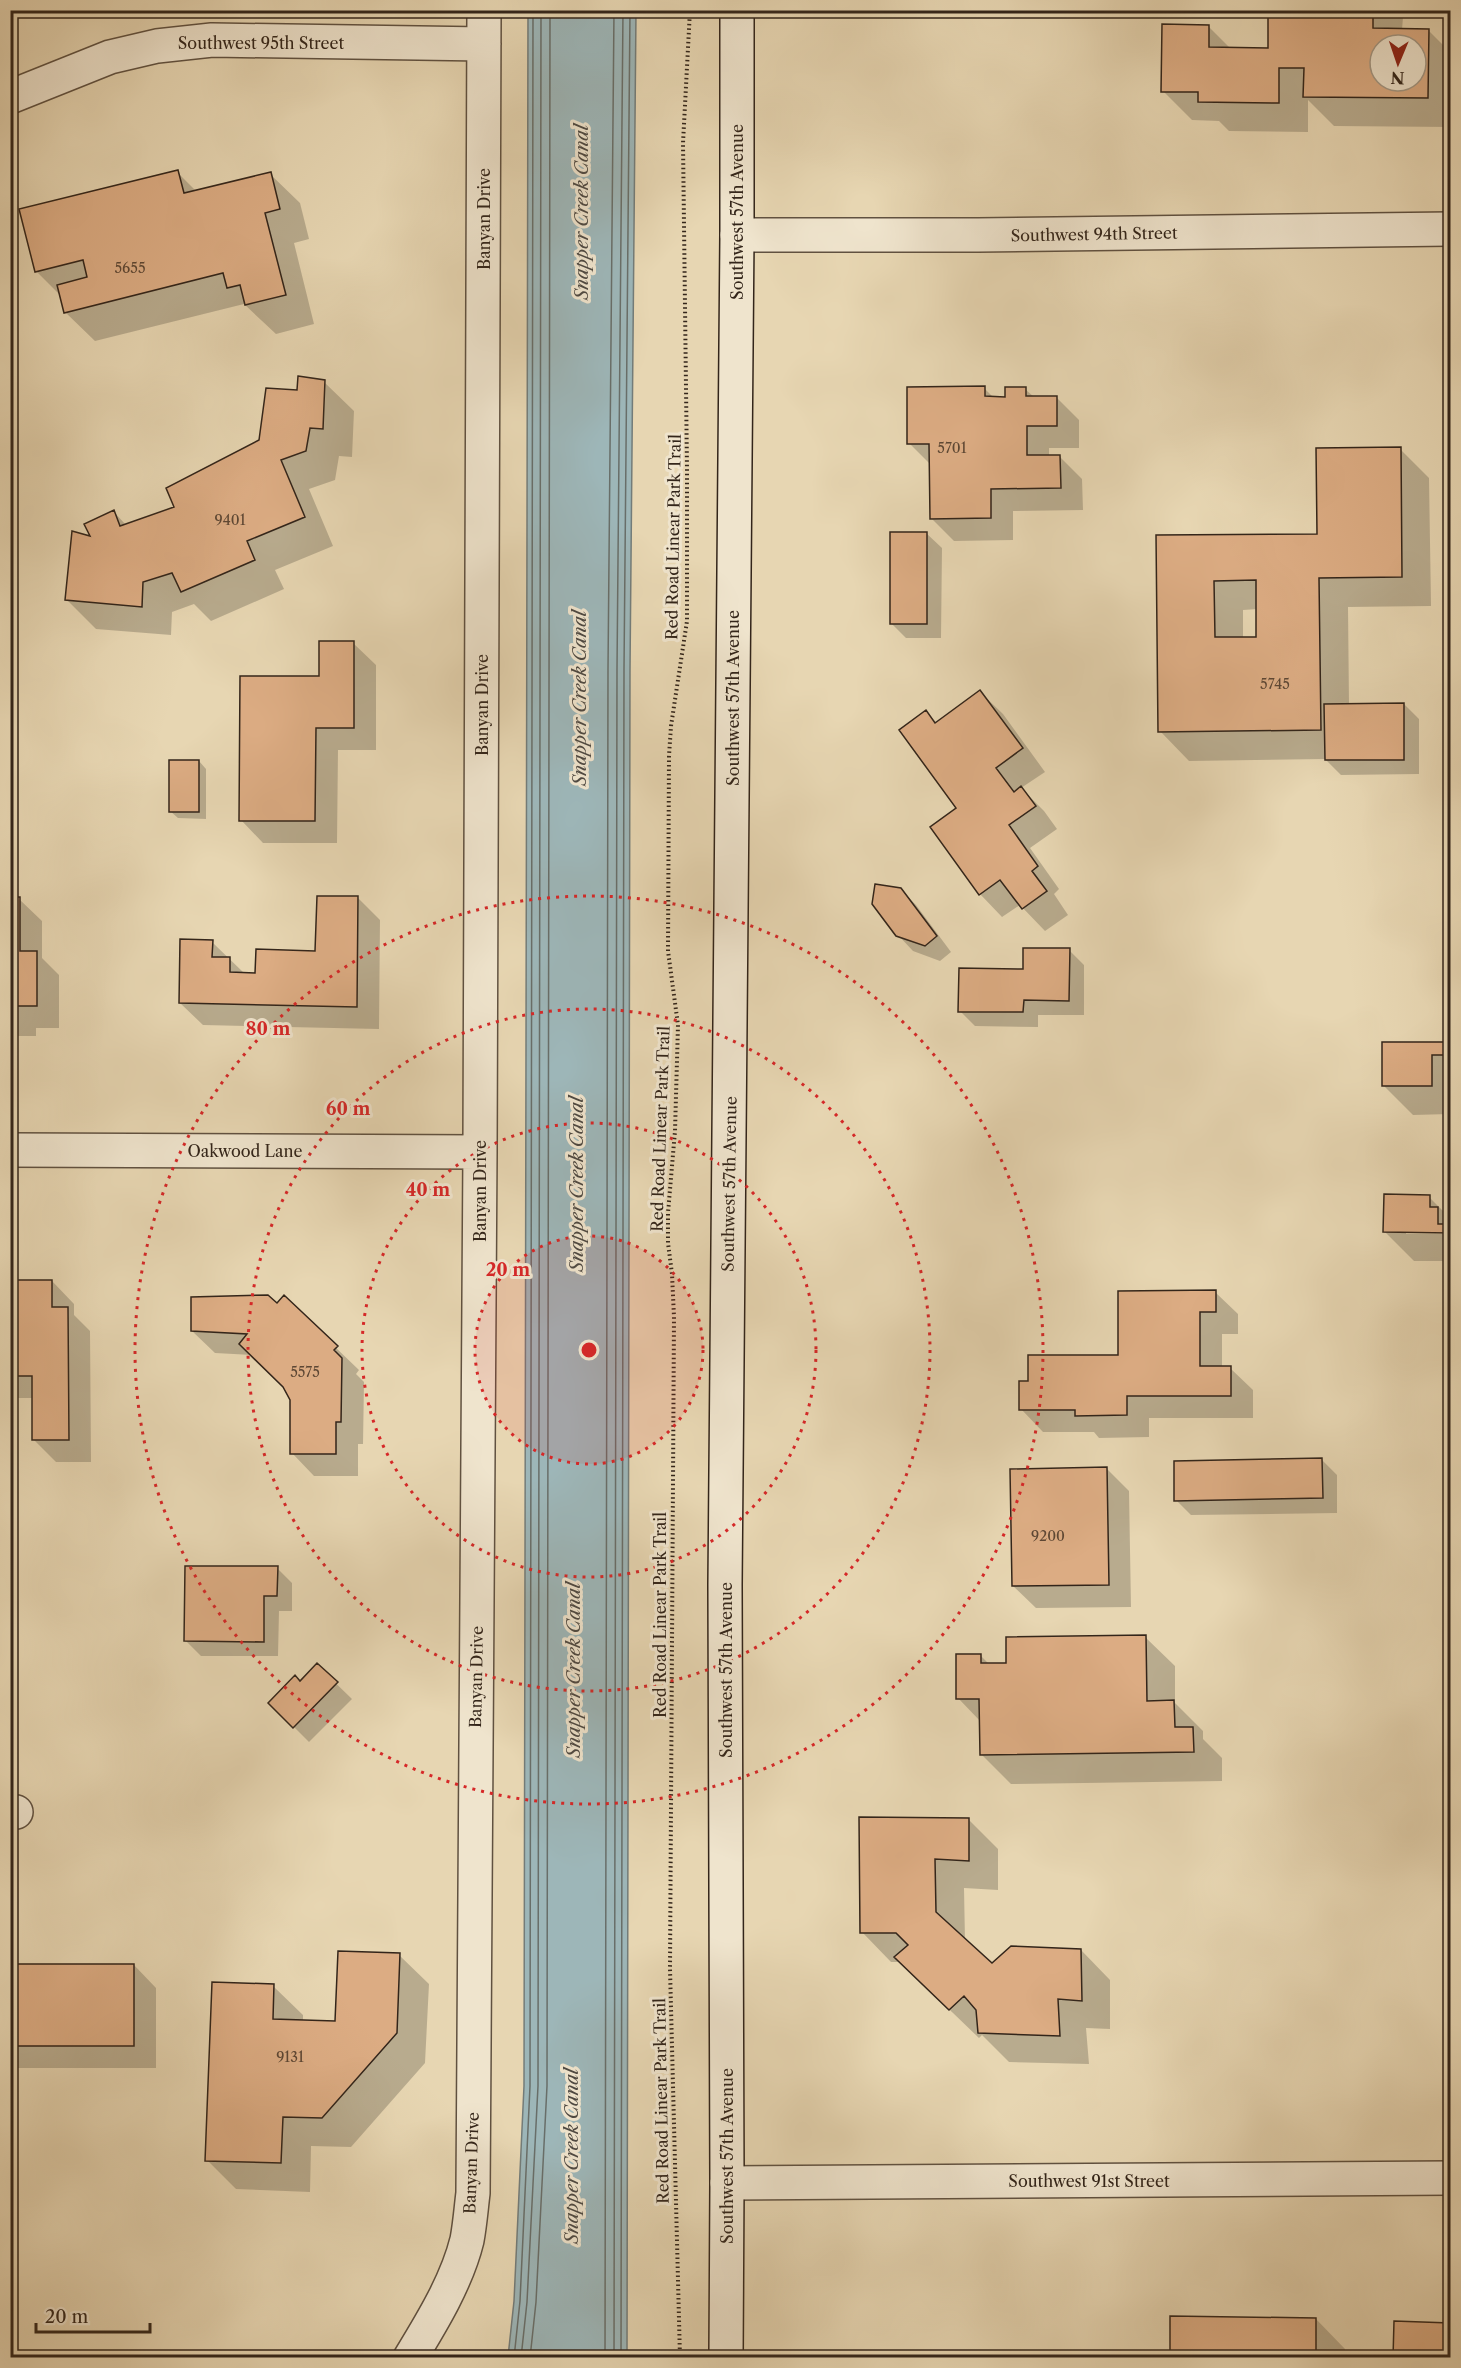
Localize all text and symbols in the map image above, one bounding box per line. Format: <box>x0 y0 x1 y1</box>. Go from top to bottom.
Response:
street label: Southwest 95th Street <box>178 33 345 53</box>
north arrow <box>1368 33 1428 93</box>
text: N <box>1390 68 1405 88</box>
water label: Snapper Creek Canal <box>571 122 593 301</box>
street label: Southwest 57th Avenue <box>727 124 747 300</box>
street label: Banyan Drive <box>474 168 494 270</box>
street label: Southwest 94th Street <box>1010 223 1178 245</box>
house number: 5655 <box>114 259 146 277</box>
street label: Red Road Linear Park Trail <box>661 434 685 640</box>
house number: 5701 <box>937 439 967 457</box>
house number: 9401 <box>214 511 246 529</box>
water label: Snapper Creek Canal <box>569 608 591 787</box>
street label: Southwest 57th Avenue <box>723 610 743 786</box>
street label: Banyan Drive <box>472 654 492 756</box>
house number: 5745 <box>1260 675 1290 693</box>
text: 80 m <box>245 1018 291 1040</box>
street label: Red Road Linear Park Trail <box>646 1026 674 1232</box>
water label: Snapper Creek Canal <box>566 1094 588 1273</box>
street label: Southwest 57th Avenue <box>717 1096 741 1272</box>
text: 60 m <box>326 1098 370 1120</box>
street label: Banyan Drive <box>470 1140 490 1242</box>
street label: Oakwood Lane <box>188 1141 303 1161</box>
text: 40 m <box>406 1179 450 1201</box>
text: 20 m <box>486 1259 530 1281</box>
centre of rings <box>579 1340 599 1360</box>
house number: 5575 <box>290 1363 320 1381</box>
street label: Red Road Linear Park Trail <box>650 1512 670 1718</box>
house number: 9200 <box>1031 1527 1065 1545</box>
water label: Snapper Creek Canal <box>563 1580 585 1759</box>
street label: Southwest 57th Avenue <box>716 1582 736 1758</box>
street label: Banyan Drive <box>465 1626 487 1728</box>
street label: Red Road Linear Park Trail <box>649 1998 673 2204</box>
house number: 9131 <box>276 2048 304 2066</box>
water label: Snapper Creek Canal <box>561 2066 583 2245</box>
street label: Southwest 57th Avenue <box>717 2068 737 2244</box>
street label: Banyan Drive <box>459 2112 483 2214</box>
street label: Southwest 91st Street <box>1008 2171 1170 2191</box>
scale bar <box>36 2296 150 2334</box>
text: 20 m <box>45 2306 89 2328</box>

